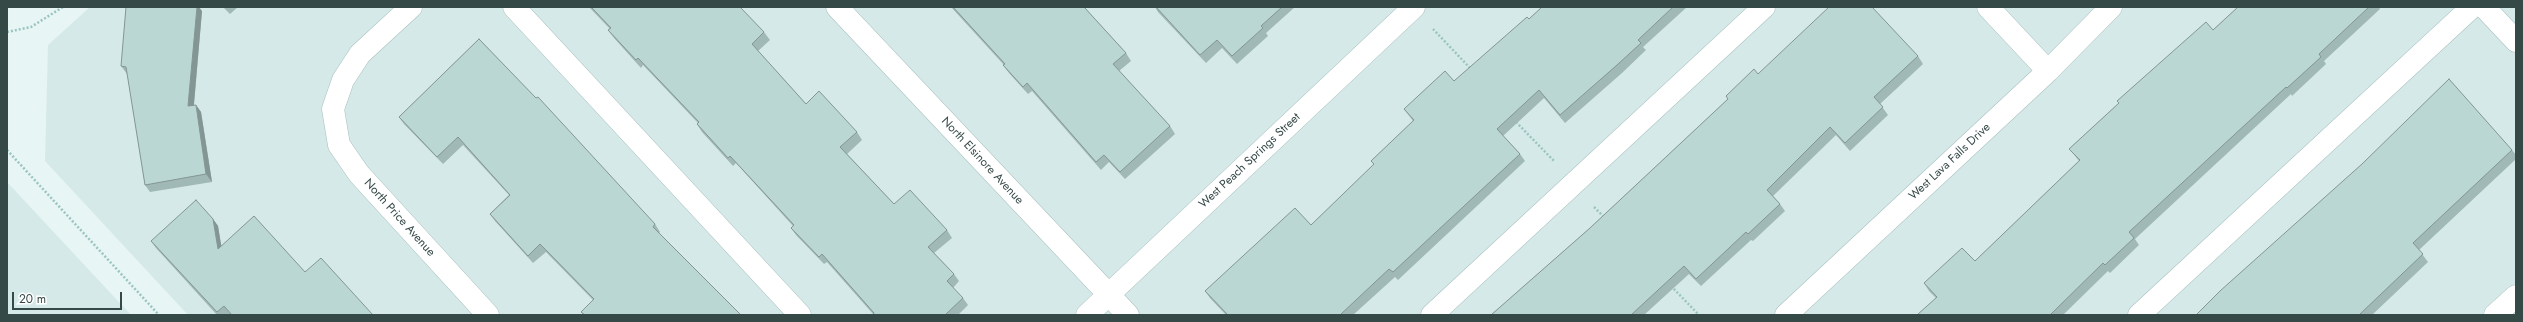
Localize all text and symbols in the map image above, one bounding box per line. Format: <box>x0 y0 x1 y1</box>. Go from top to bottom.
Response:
street label: West Peach Springs Street <box>1196 110 1304 212</box>
street label: North Elsinore Avenue <box>938 114 1026 208</box>
street label: West Lava Falls Drive <box>1906 121 1994 203</box>
street label: North Price Avenue <box>360 176 438 260</box>
scale bar <box>14 284 124 310</box>
text: 20 m <box>19 290 46 308</box>

